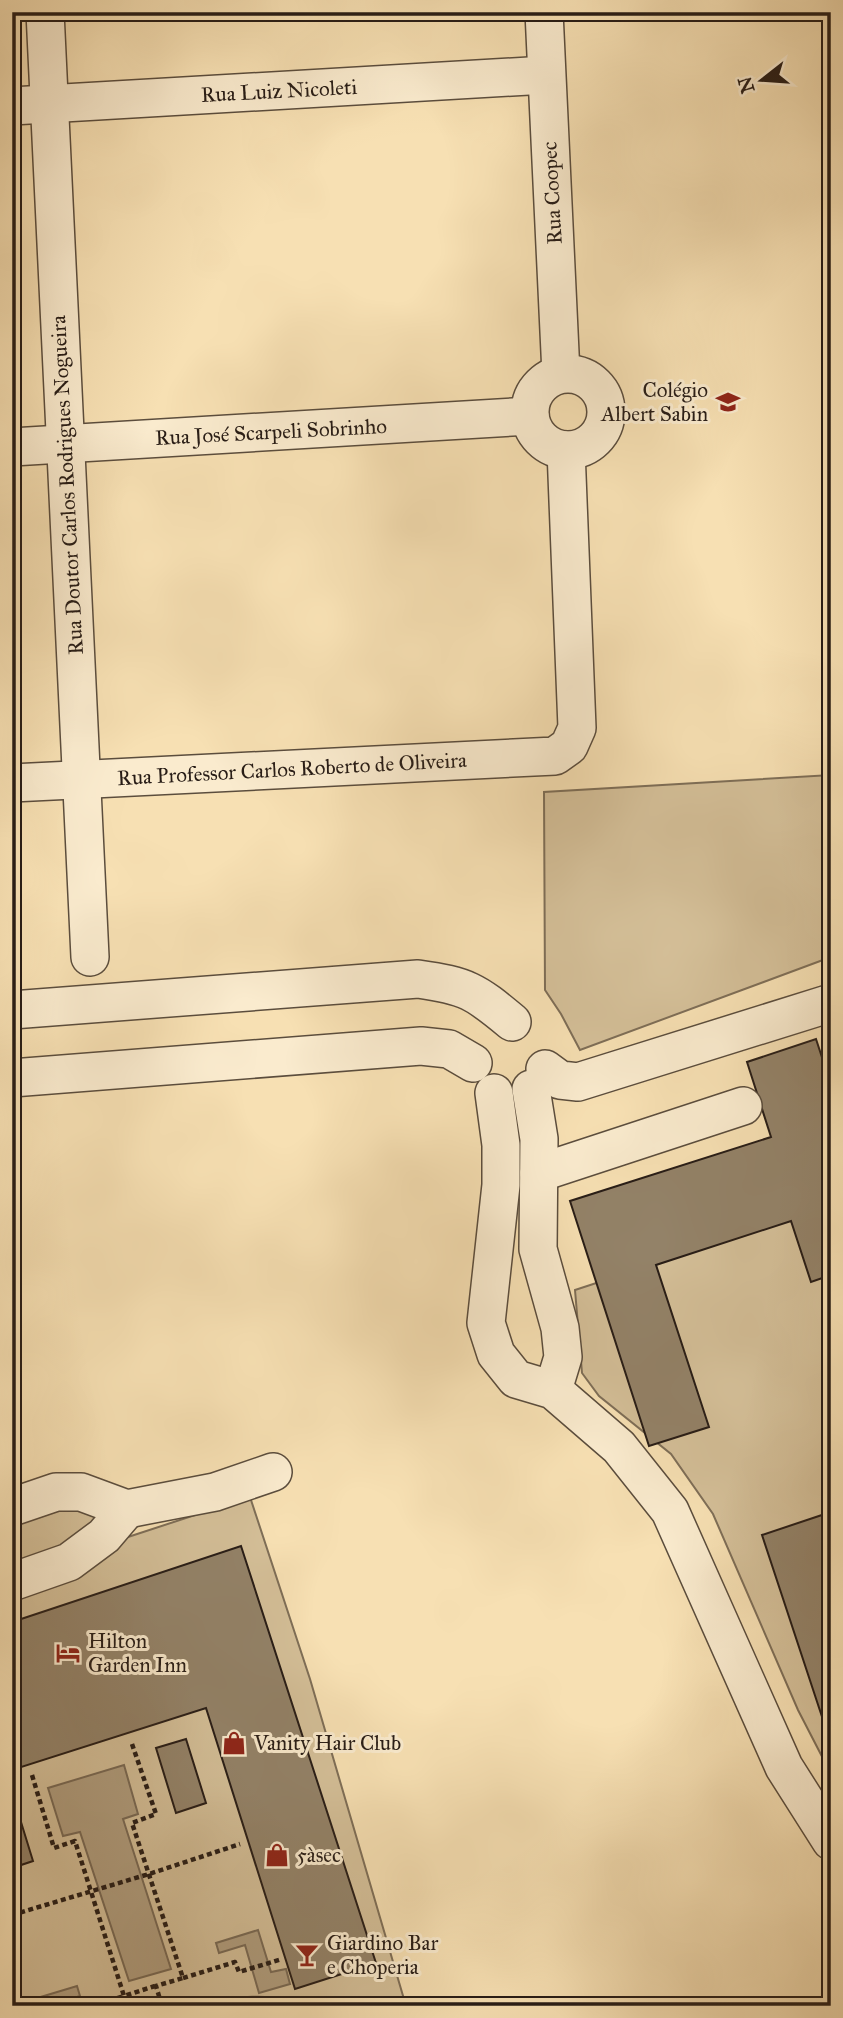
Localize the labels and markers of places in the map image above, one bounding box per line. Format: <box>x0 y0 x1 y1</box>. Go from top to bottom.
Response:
place label: Colégio Albert Sabin <box>600 377 708 427</box>
school or university icon: Colégio Albert Sabin <box>714 388 742 416</box>
place label: Hilton Garden Inn <box>88 1628 187 1678</box>
hotel icon: Hilton Garden Inn <box>54 1639 82 1667</box>
shop icon: Vanity Hair Club <box>220 1729 248 1757</box>
place label: Vanity Hair Club <box>253 1730 401 1756</box>
shop icon: 5àsec <box>263 1841 291 1869</box>
place label: 5àsec <box>297 1842 341 1868</box>
place label: Giardino Bar e Choperia <box>327 1930 438 1980</box>
bar icon: Giardino Bar e Choperia <box>293 1941 321 1969</box>

